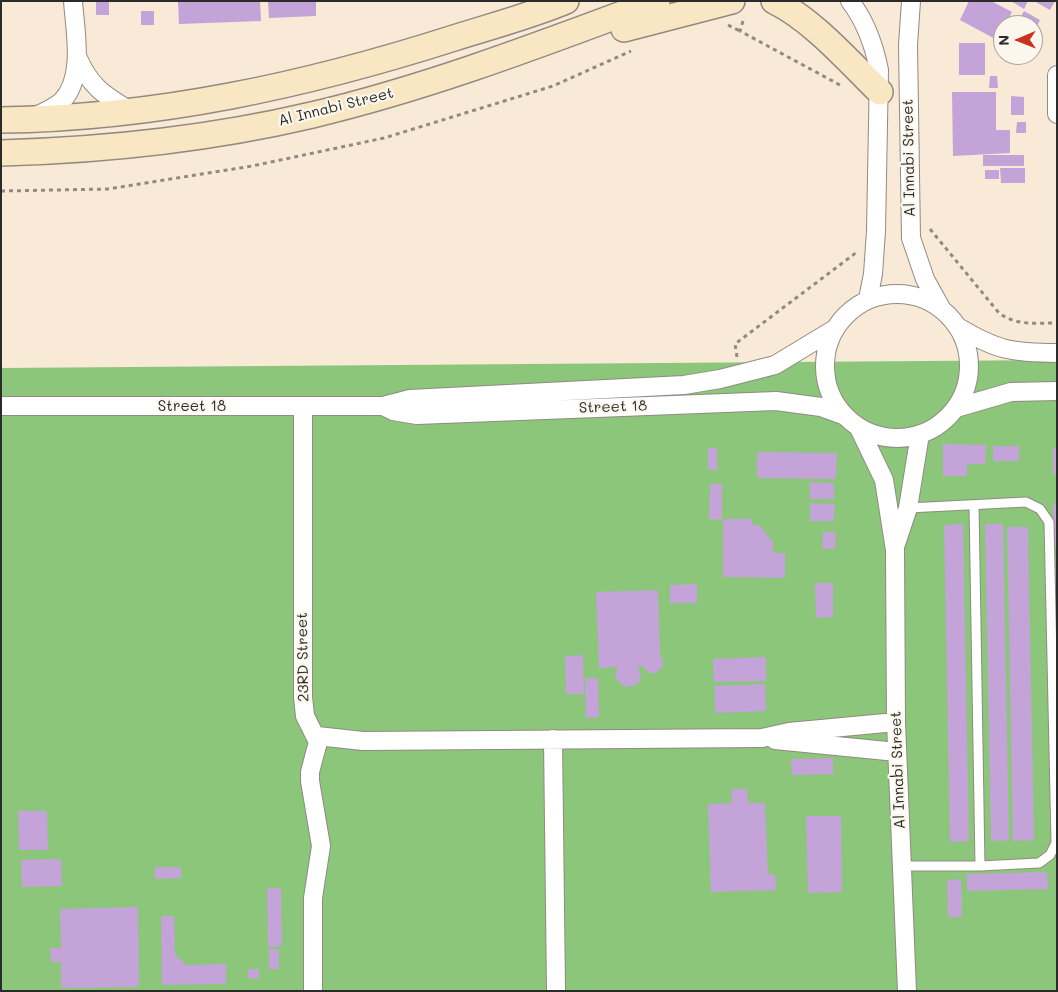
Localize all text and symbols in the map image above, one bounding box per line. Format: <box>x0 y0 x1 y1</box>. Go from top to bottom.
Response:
north arrow <box>993 15 1043 65</box>
text: N <box>994 35 1013 46</box>
street label: Al Innabi Street <box>276 84 396 130</box>
street label: Al Innabi Street <box>899 99 919 217</box>
street label: Street 18 <box>158 397 226 415</box>
street label: Street 18 <box>579 397 647 417</box>
street label: 23RD Street <box>293 612 313 702</box>
street label: Al Innabi Street <box>887 711 909 829</box>

